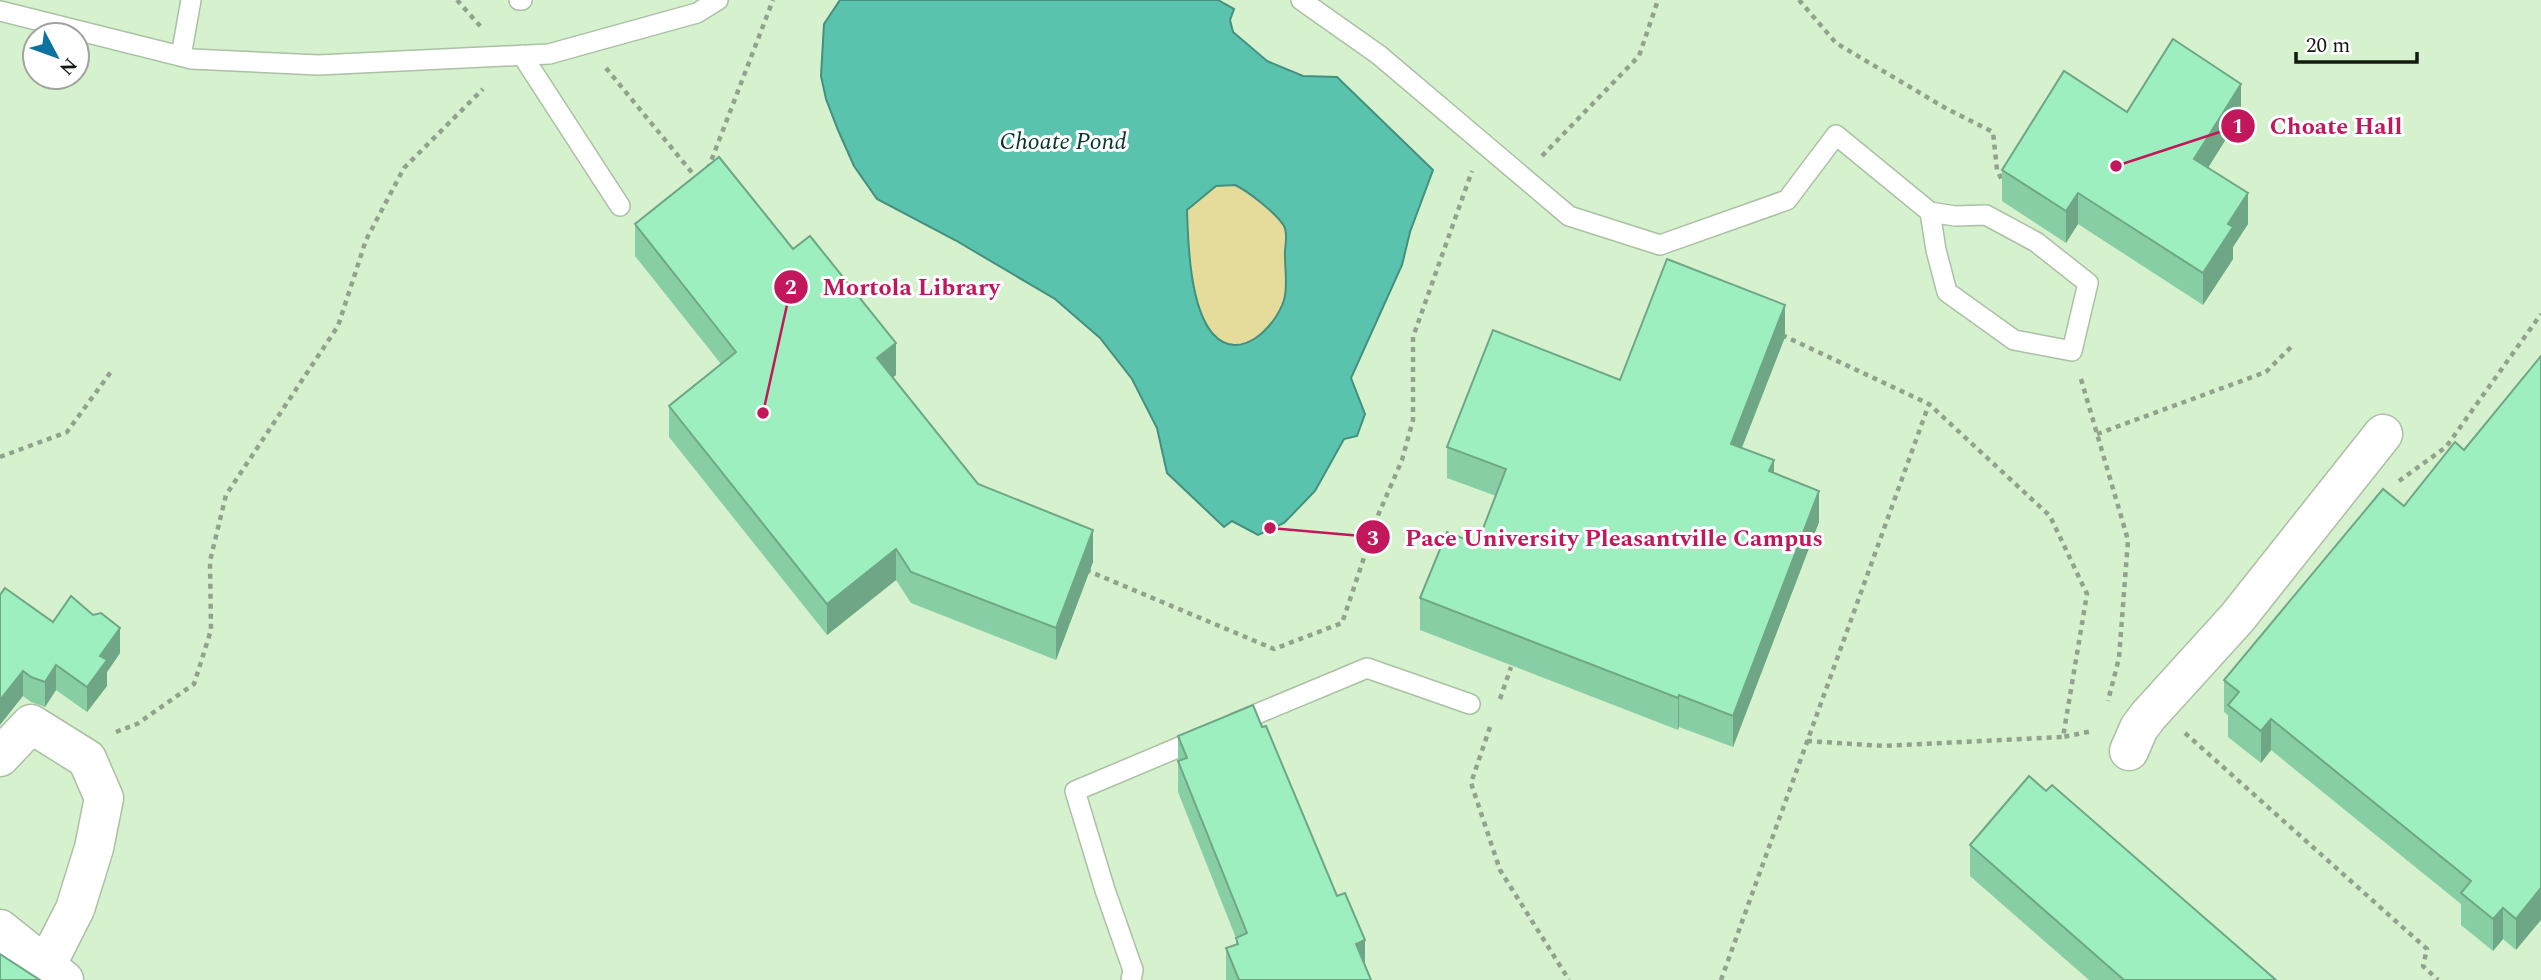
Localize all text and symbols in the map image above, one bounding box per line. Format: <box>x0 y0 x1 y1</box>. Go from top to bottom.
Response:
north arrow <box>21 21 91 91</box>
scale bar <box>2296 21 2417 65</box>
text: 20 m <box>2306 30 2350 62</box>
text: N <box>52 51 84 82</box>
callout: Choate Hall <box>2221 103 2416 148</box>
text: Choate Hall <box>2270 109 2402 145</box>
text: 1 <box>2232 111 2244 143</box>
water label: Choate Pond <box>999 124 1127 160</box>
callout: Mortola Library <box>773 264 1014 309</box>
text: Mortola Library <box>822 270 1001 306</box>
text: 2 <box>785 272 797 304</box>
callout: Pace University Pleasantville Campus <box>1356 515 1836 560</box>
text: Pace University Pleasantville Campus <box>1405 521 1823 557</box>
text: 3 <box>1367 523 1379 555</box>

